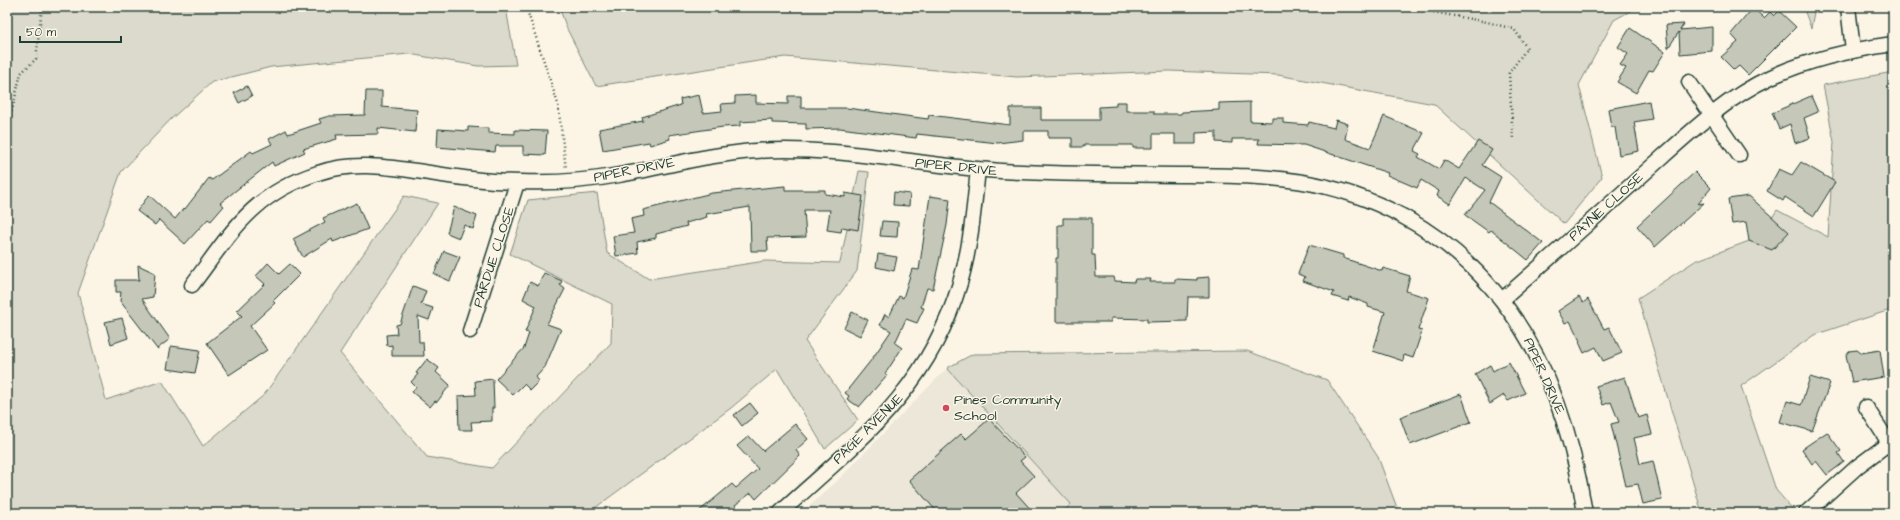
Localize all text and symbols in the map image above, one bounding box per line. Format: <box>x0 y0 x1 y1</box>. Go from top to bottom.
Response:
scale bar <box>20 18 121 44</box>
text: 50 m <box>26 24 57 41</box>
street label: PIPER DRIVE <box>592 152 677 188</box>
street label: PIPER DRIVE <box>914 153 999 181</box>
street label: PAYNE CLOSE <box>1564 168 1648 246</box>
street label: PARDUE CLOSE <box>468 203 520 310</box>
street label: PIPER DRIVE <box>1518 334 1570 418</box>
street label: PAGE AVENUE <box>828 389 908 469</box>
place label: Pines Community School <box>954 390 1062 426</box>
marker: Pines Community School <box>941 403 951 413</box>

